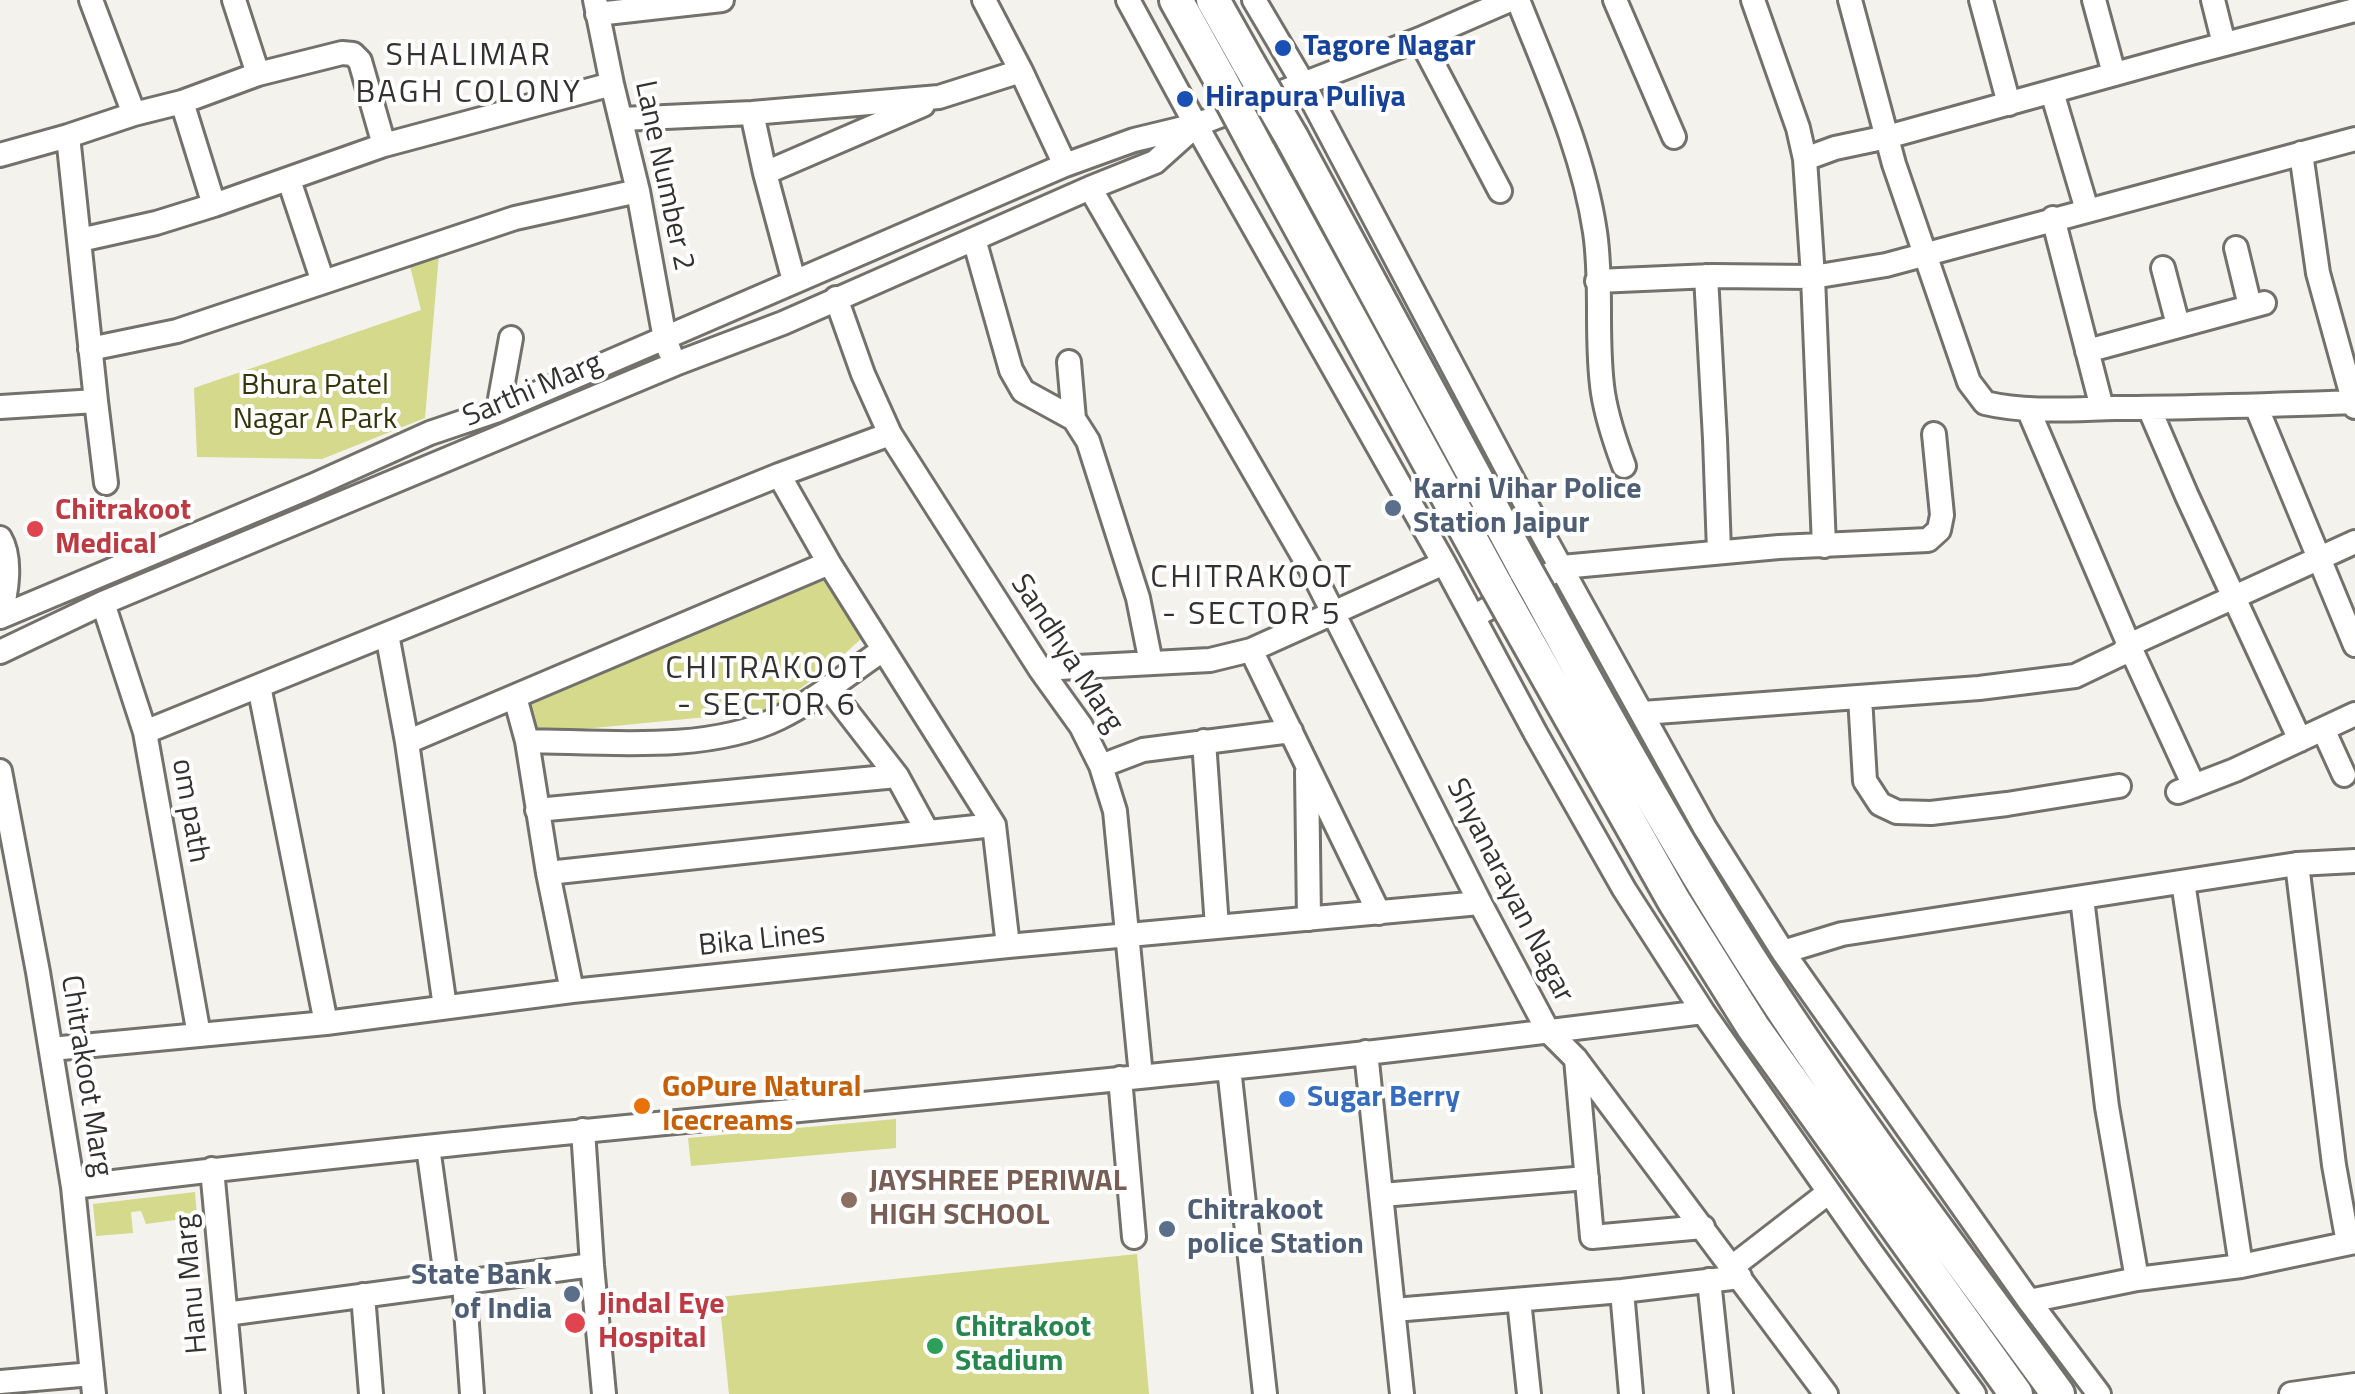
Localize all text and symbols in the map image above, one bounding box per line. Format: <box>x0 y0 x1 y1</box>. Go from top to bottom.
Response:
place label: Tagore Nagar <box>1303 30 1476 66</box>
marker: Tagore Nagar <box>1272 37 1294 59</box>
district label: SHALIMAR BAGH COLONY <box>356 38 582 113</box>
street label: Lane Number 2 <box>625 78 701 274</box>
place label: Hirapura Puliya <box>1205 81 1406 117</box>
marker: Hirapura Puliya <box>1174 88 1196 110</box>
street label: Sarthi Marg <box>458 346 608 436</box>
park label: Bhura Patel Nagar A Park <box>233 369 397 440</box>
place label: Karni Vihar Police Station Jaipur <box>1413 473 1642 544</box>
place label: Chitrakoot Medical <box>55 494 191 564</box>
marker: Karni Vihar Police Station Jaipur <box>1382 497 1404 519</box>
marker: Chitrakoot Medical <box>24 518 46 540</box>
district label: CHITRAKOOT - SECTOR 5 <box>1150 560 1354 635</box>
street label: Sandhya Marg <box>1002 568 1130 740</box>
district label: CHITRAKOOT - SECTOR 6 <box>665 651 869 726</box>
street label: om path <box>162 756 216 866</box>
street label: Shyanarayan Nagar <box>1437 773 1581 1009</box>
street label: Bika Lines <box>697 916 827 966</box>
street label: Chitrakoot Marg <box>51 973 119 1179</box>
place label: GoPure Natural Icecreams <box>662 1071 862 1142</box>
place label: Sugar Berry <box>1307 1081 1460 1117</box>
marker: Sugar Berry <box>1276 1088 1298 1110</box>
marker: GoPure Natural Icecreams <box>631 1095 653 1117</box>
place label: JAYSHREE PERIWAL HIGH SCHOOL <box>869 1165 1127 1236</box>
marker: JAYSHREE PERIWAL HIGH SCHOOL <box>838 1189 860 1211</box>
place label: Chitrakoot police Station <box>1187 1194 1364 1264</box>
street label: Hanu Marg <box>169 1213 217 1355</box>
marker: Chitrakoot police Station <box>1156 1218 1178 1240</box>
place label: State Bank of India <box>411 1259 552 1330</box>
marker: State Bank of India <box>561 1283 583 1305</box>
place label: Jindal Eye Hospital <box>598 1288 725 1358</box>
marker: Jindal Eye Hospital <box>562 1310 588 1336</box>
place label: Chitrakoot Stadium <box>955 1311 1091 1382</box>
marker: Chitrakoot Stadium <box>924 1335 946 1357</box>

